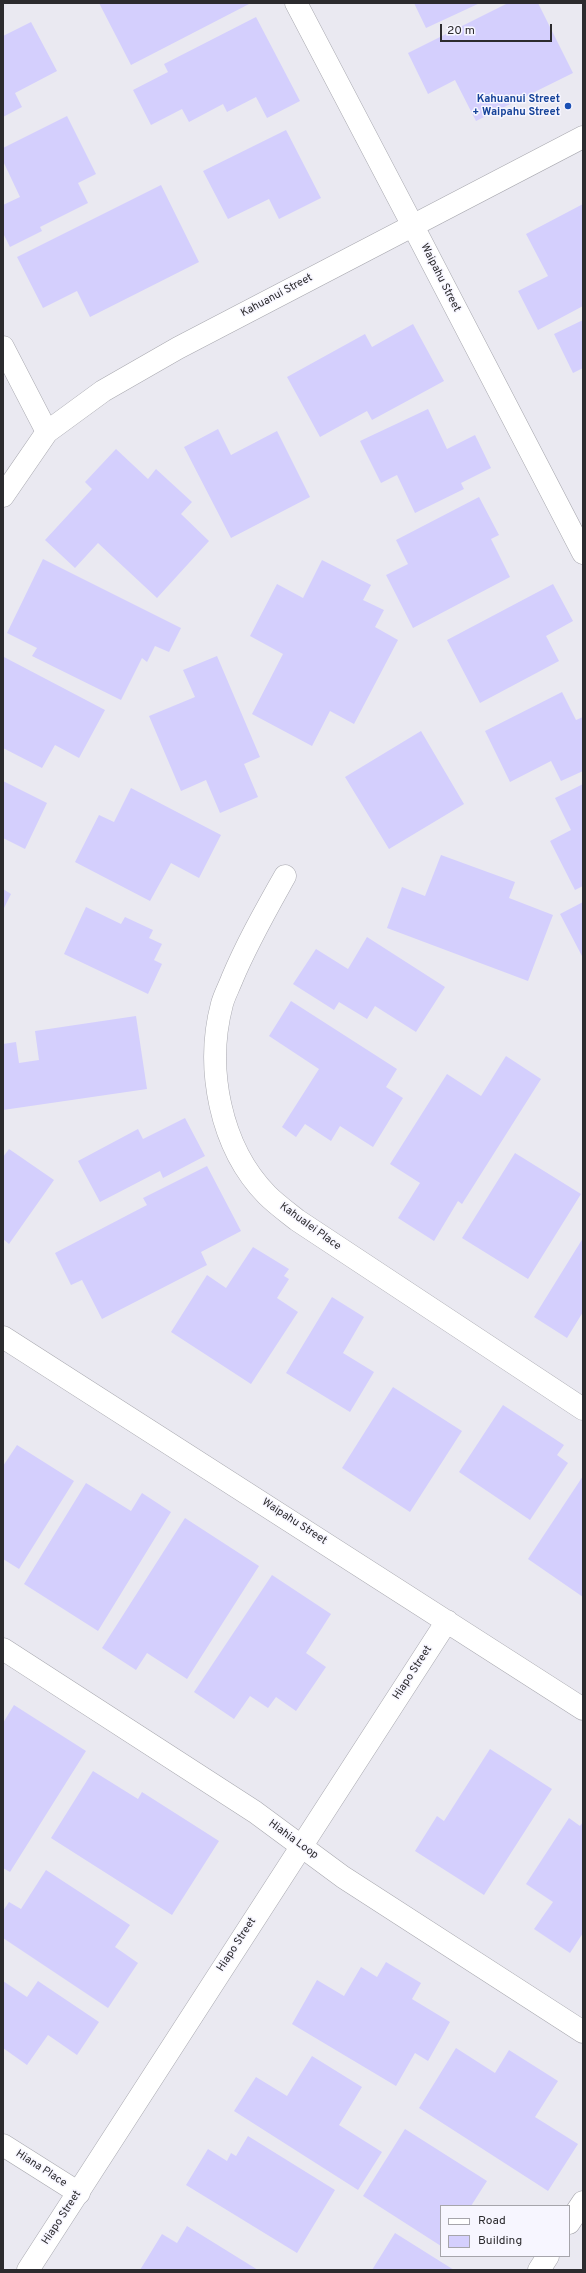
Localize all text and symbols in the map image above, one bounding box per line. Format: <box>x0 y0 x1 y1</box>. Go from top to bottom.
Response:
scale bar <box>442 16 554 42</box>
text: 20 m <box>447 23 475 39</box>
place label: Kahuanui Street + Waipahu Street <box>472 93 560 119</box>
marker: Kahuanui Street + Waipahu Street <box>563 101 573 111</box>
street label: Waipahu Street <box>417 242 463 314</box>
street label: Kahuanui Street <box>239 272 315 320</box>
street label: Kahualei Place <box>277 1200 343 1254</box>
street label: Waipahu Street <box>259 1496 329 1548</box>
street label: Hiapo Street <box>391 1643 435 1703</box>
street label: Hiahia Loop <box>265 1817 321 1863</box>
street label: Hiapo Street <box>215 1915 259 1975</box>
street label: Hiana Place <box>13 2148 69 2190</box>
street label: Hiapo Street <box>40 2188 84 2248</box>
legend <box>440 2205 570 2257</box>
text: Road <box>478 2213 506 2229</box>
text: Building <box>478 2233 522 2249</box>

